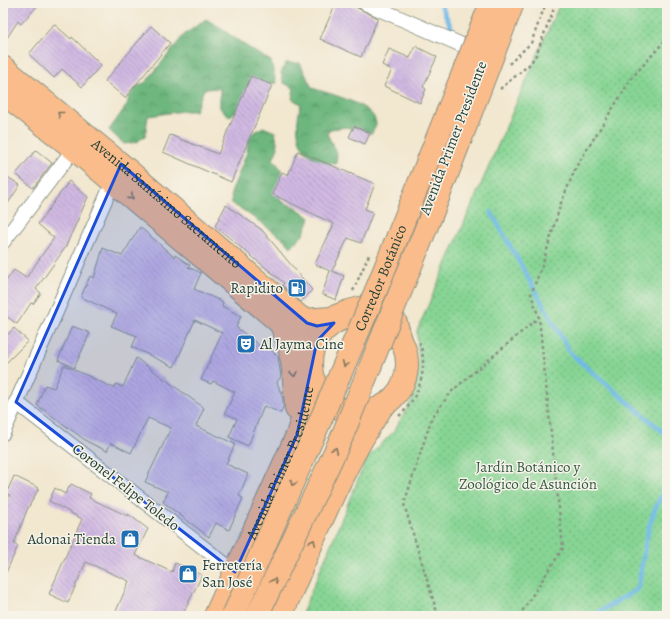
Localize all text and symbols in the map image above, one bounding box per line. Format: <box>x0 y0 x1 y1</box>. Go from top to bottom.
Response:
street label: Avenida Primer Presidente <box>414 58 492 219</box>
one-way arrow <box>58 112 65 119</box>
street label: Avenida Santísimo Sacramento <box>87 133 246 273</box>
one-way arrow <box>126 192 133 199</box>
street label: Corredor Botánico <box>350 222 411 334</box>
fuel station icon: Rapidito <box>286 277 308 299</box>
place label: Rapidito <box>230 278 283 298</box>
theatre icon: Al Jayma Cine <box>235 333 257 355</box>
place label: Al Jayma Cine <box>259 334 344 354</box>
one-way arrow <box>342 359 350 367</box>
one-way arrow <box>289 371 298 377</box>
street label: Avenida Primer Presidente <box>241 384 318 543</box>
street label: Coronel Felipe Toledo <box>68 439 184 535</box>
one-way arrow <box>330 447 338 455</box>
park label: Jardín Botánico y Zoológico de Asunción <box>459 457 597 494</box>
one-way arrow <box>290 478 298 486</box>
shop icon: Adonai Tienda <box>119 528 141 550</box>
place label: Adonai Tienda <box>27 529 116 549</box>
one-way arrow <box>308 538 316 546</box>
place label: Ferretería San José <box>202 555 262 592</box>
shop icon: Ferretería San José <box>177 563 199 585</box>
one-way arrow <box>269 577 277 585</box>

